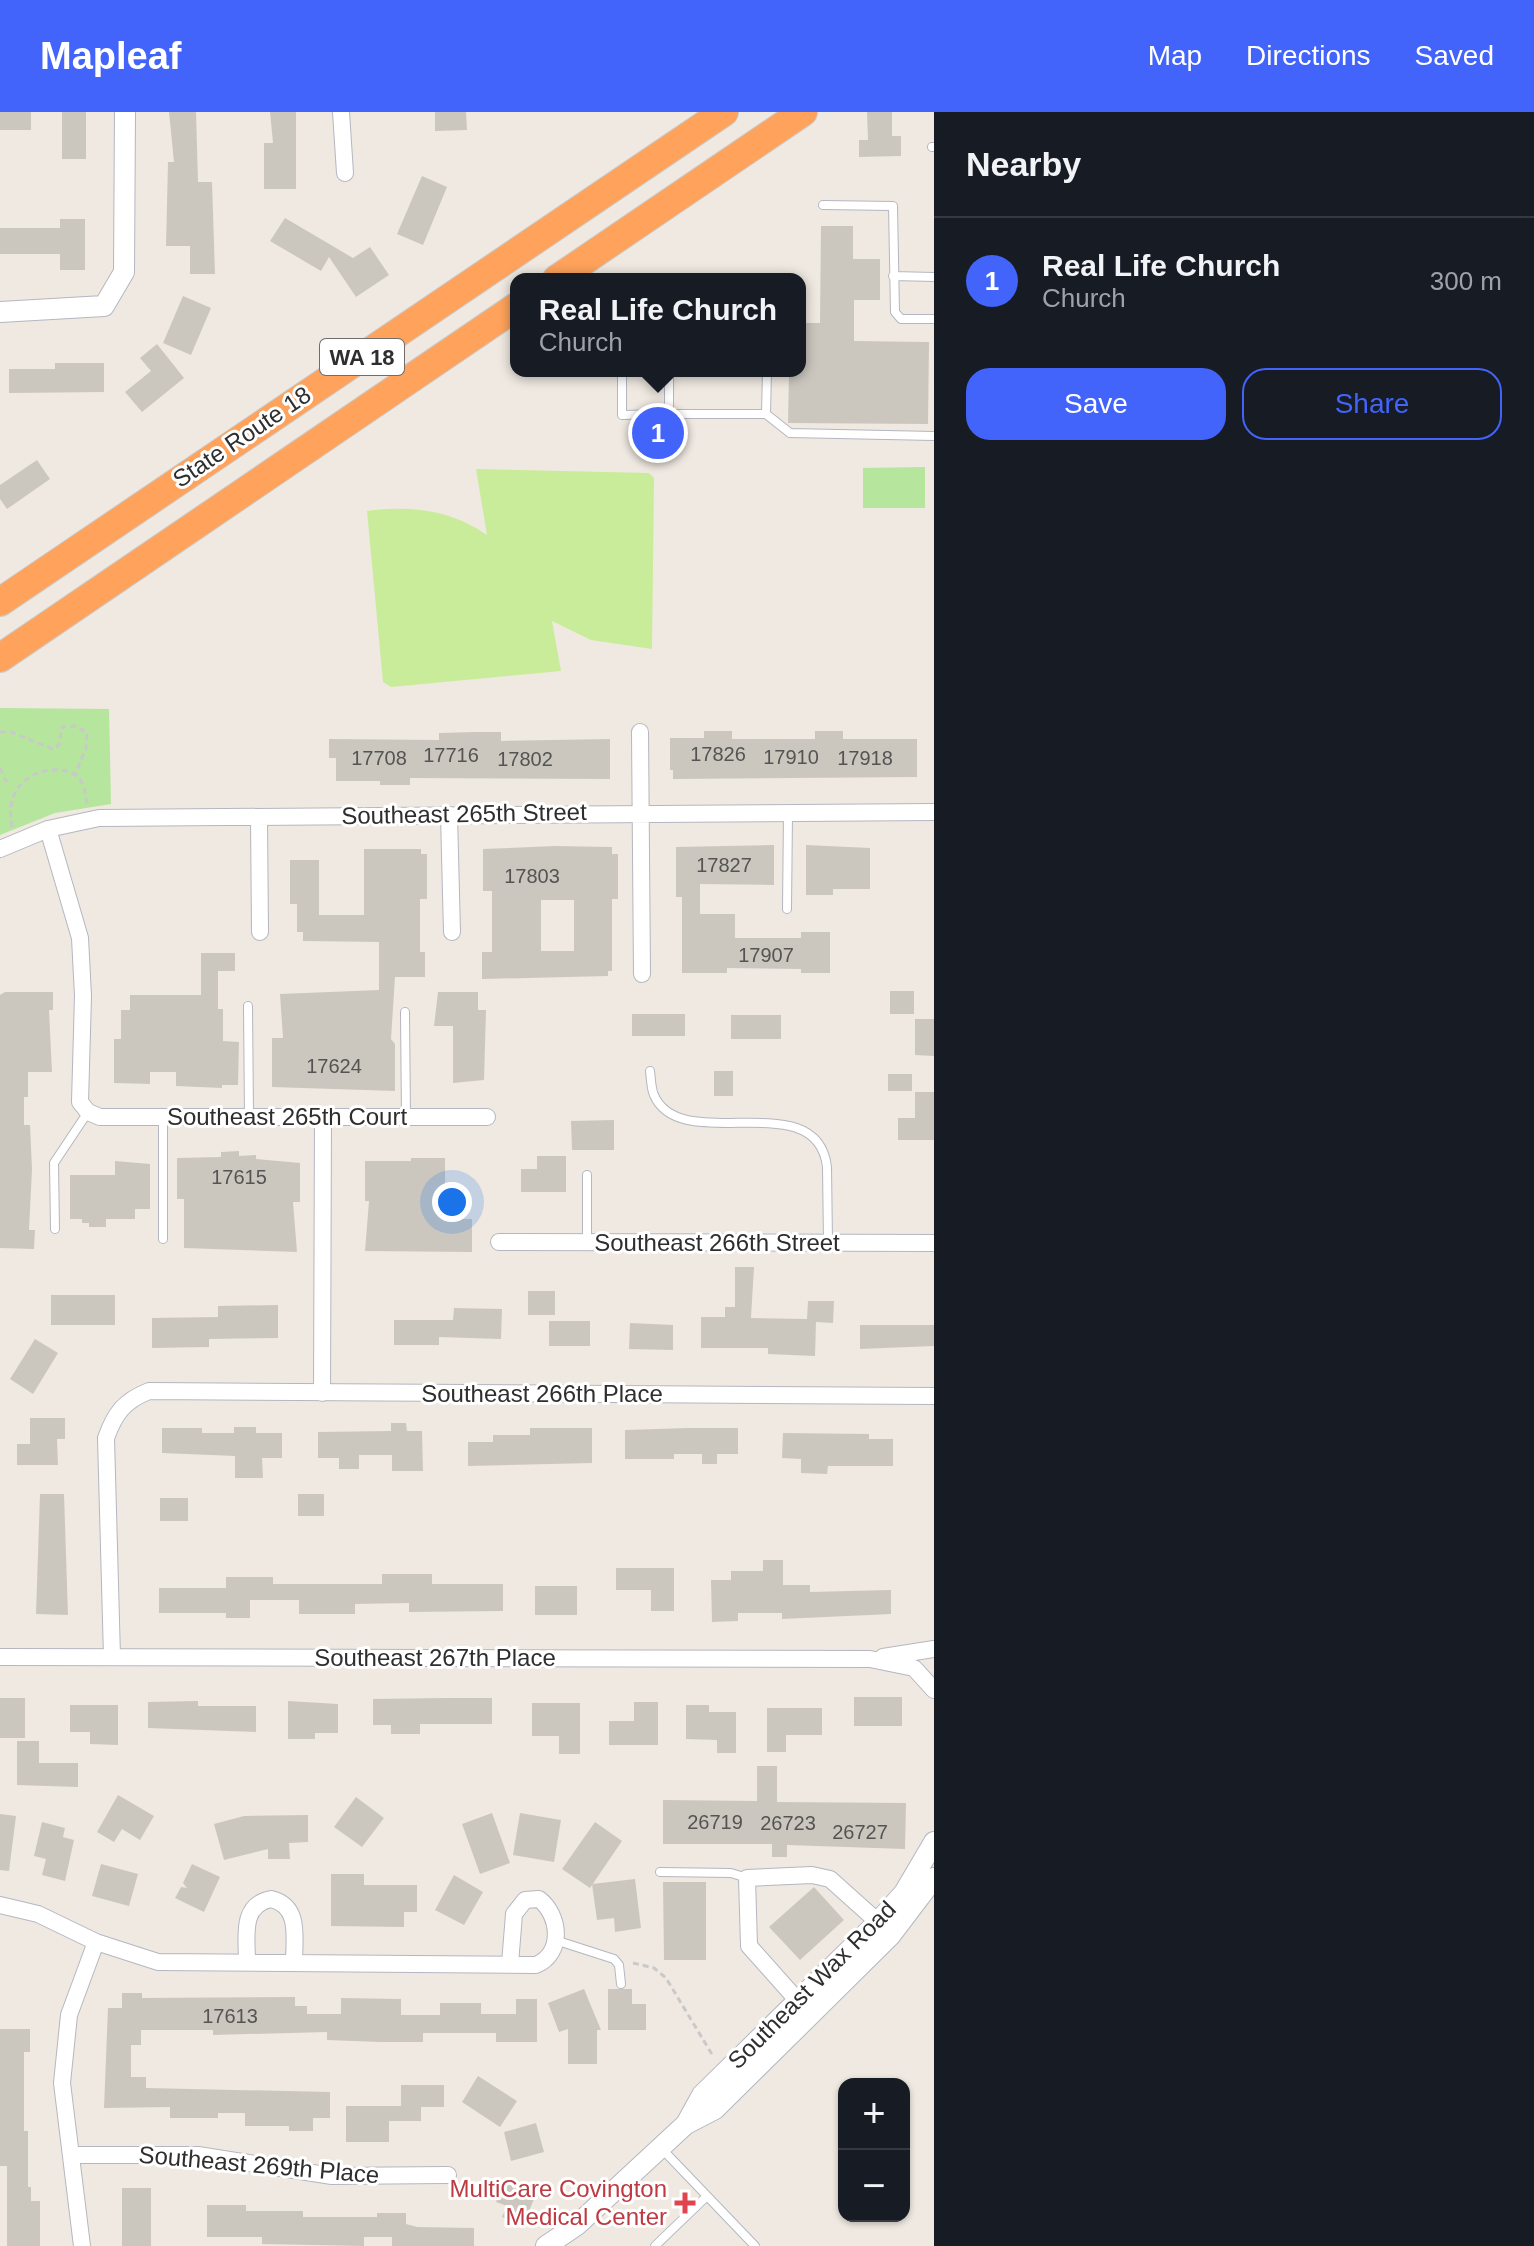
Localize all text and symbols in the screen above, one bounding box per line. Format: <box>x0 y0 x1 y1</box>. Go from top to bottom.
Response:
text: Mapleaf <box>40 35 181 77</box>
text: Map <box>1148 40 1202 71</box>
text: Directions <box>1246 40 1371 71</box>
text: Saved <box>1415 40 1494 71</box>
text: Nearby <box>966 145 1081 183</box>
text: Real Life Church <box>1042 249 1280 282</box>
text: 1 <box>985 266 999 296</box>
text: 300 m <box>1430 266 1502 296</box>
popup <box>510 273 806 377</box>
text: Church <box>1042 283 1126 313</box>
text: Real Life Church <box>539 293 777 326</box>
text: Church <box>539 327 623 357</box>
road number: WA 18 <box>320 339 404 375</box>
button: Save <box>966 368 1226 440</box>
button: Share <box>1242 368 1502 440</box>
street label: State Route 18 <box>168 381 316 493</box>
pin: 1 <box>632 403 684 463</box>
house number: 17826 <box>690 743 746 765</box>
house number: 17716 <box>423 744 479 766</box>
house number: 17910 <box>763 746 819 768</box>
house number: 17708 <box>351 747 407 769</box>
house number: 17918 <box>837 747 893 769</box>
house number: 17802 <box>497 748 553 770</box>
street label: Southeast 265th Street <box>341 798 587 829</box>
house number: 17827 <box>696 854 752 876</box>
house number: 17803 <box>504 865 560 887</box>
house number: 17907 <box>738 944 794 966</box>
house number: 17624 <box>306 1055 362 1077</box>
street label: Southeast 265th Court <box>167 1103 407 1130</box>
house number: 17615 <box>211 1166 267 1188</box>
your location <box>432 1182 472 1222</box>
street label: Southeast 266th Street <box>594 1229 840 1256</box>
street label: Southeast 266th Place <box>421 1380 663 1407</box>
street label: Southeast 267th Place <box>314 1644 556 1671</box>
house number: 26719 <box>687 1811 743 1833</box>
house number: 26723 <box>760 1812 816 1834</box>
house number: 26727 <box>832 1821 888 1843</box>
street label: Southeast Wax Road <box>722 1895 901 2074</box>
house number: 17613 <box>202 2005 258 2027</box>
map controls <box>838 2078 910 2222</box>
button: + <box>838 2078 910 2150</box>
street label: Southeast 269th Place <box>138 2141 381 2188</box>
button: − <box>838 2150 910 2222</box>
place label: MultiCare Covington Medical Center <box>450 2175 667 2230</box>
marker: MultiCare Covington Medical Center <box>674 2192 696 2214</box>

